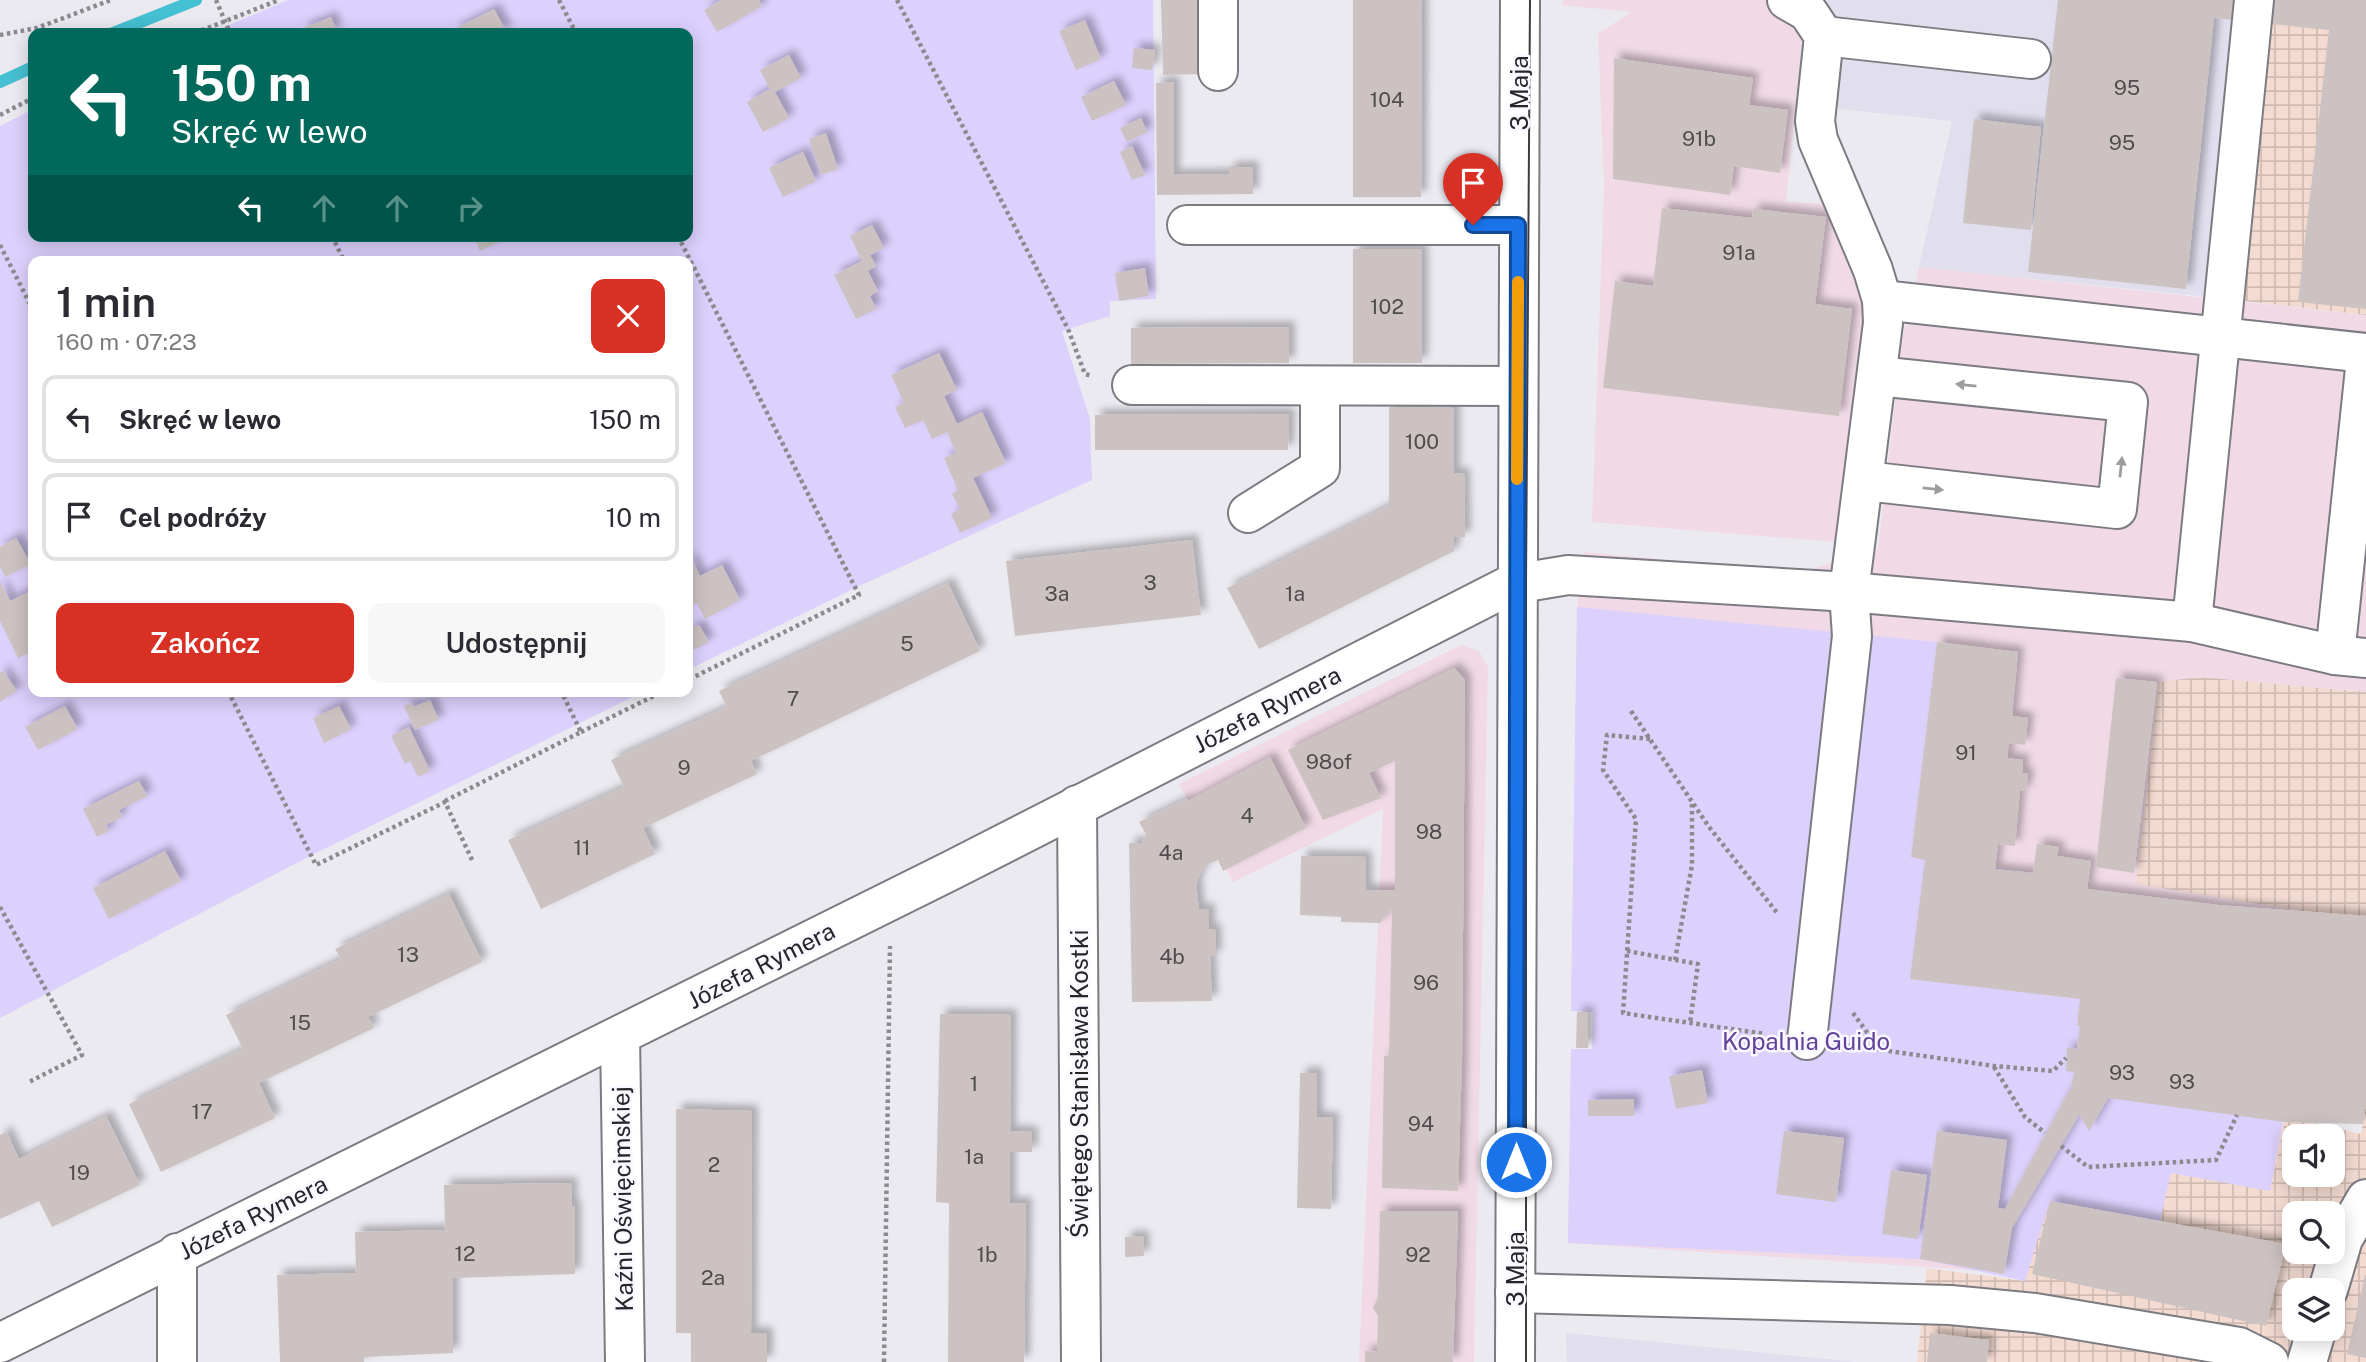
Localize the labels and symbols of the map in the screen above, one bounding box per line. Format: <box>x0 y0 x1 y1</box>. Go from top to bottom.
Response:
street label: 3 Maja <box>1505 56 1533 130</box>
house number: 95 <box>2114 75 2140 100</box>
house number: 104 <box>1370 87 1404 112</box>
house number: 91b <box>1682 126 1716 151</box>
house number: 95 <box>2109 130 2135 155</box>
pin <box>1443 153 1503 225</box>
house number: 91a <box>1722 240 1756 265</box>
house number: 102 <box>1370 294 1404 319</box>
one-way arrow <box>1955 379 1977 390</box>
house number: 100 <box>1405 429 1439 454</box>
one-way arrow <box>2116 456 2127 478</box>
one-way arrow <box>1922 483 1944 494</box>
house number: 3 <box>1143 570 1157 595</box>
house number: 3a <box>1045 581 1069 606</box>
house number: 1a <box>1285 581 1305 606</box>
house number: 5 <box>900 631 914 656</box>
street label: Józefa Rymera <box>1189 660 1345 758</box>
house number: 7 <box>787 686 799 711</box>
house number: 91 <box>1955 740 1977 765</box>
house number: 98of <box>1306 749 1352 774</box>
house number: 9 <box>677 755 691 780</box>
house number: 4 <box>1240 803 1254 828</box>
house number: 98 <box>1416 819 1442 844</box>
house number: 11 <box>573 835 591 860</box>
house number: 4a <box>1159 840 1183 865</box>
street label: Józefa Rymera <box>683 916 839 1014</box>
street label: Świętego Stanisława Kostki <box>1065 930 1093 1238</box>
house number: 13 <box>397 942 419 967</box>
house number: 4b <box>1159 944 1185 969</box>
house number: 96 <box>1413 970 1439 995</box>
house number: 15 <box>289 1010 311 1035</box>
park label: Kopalnia Guido <box>1722 1027 1890 1055</box>
house number: 93 <box>2109 1060 2135 1085</box>
house number: 93 <box>2169 1069 2195 1094</box>
house number: 1 <box>970 1071 978 1096</box>
street label: Kaźni Oświęcimskiej <box>606 1086 638 1312</box>
house number: 17 <box>191 1099 213 1124</box>
house number: 94 <box>1408 1111 1434 1136</box>
position arrow <box>1479 1125 1553 1199</box>
house number: 1a <box>964 1144 984 1169</box>
house number: 2 <box>708 1152 720 1177</box>
house number: 19 <box>68 1160 90 1185</box>
street label: Józefa Rymera <box>174 1169 332 1265</box>
street label: 3 Maja <box>1501 1232 1529 1306</box>
house number: 12 <box>454 1241 476 1266</box>
house number: 1b <box>976 1242 998 1267</box>
house number: 92 <box>1405 1242 1431 1267</box>
house number: 2a <box>701 1265 725 1290</box>

